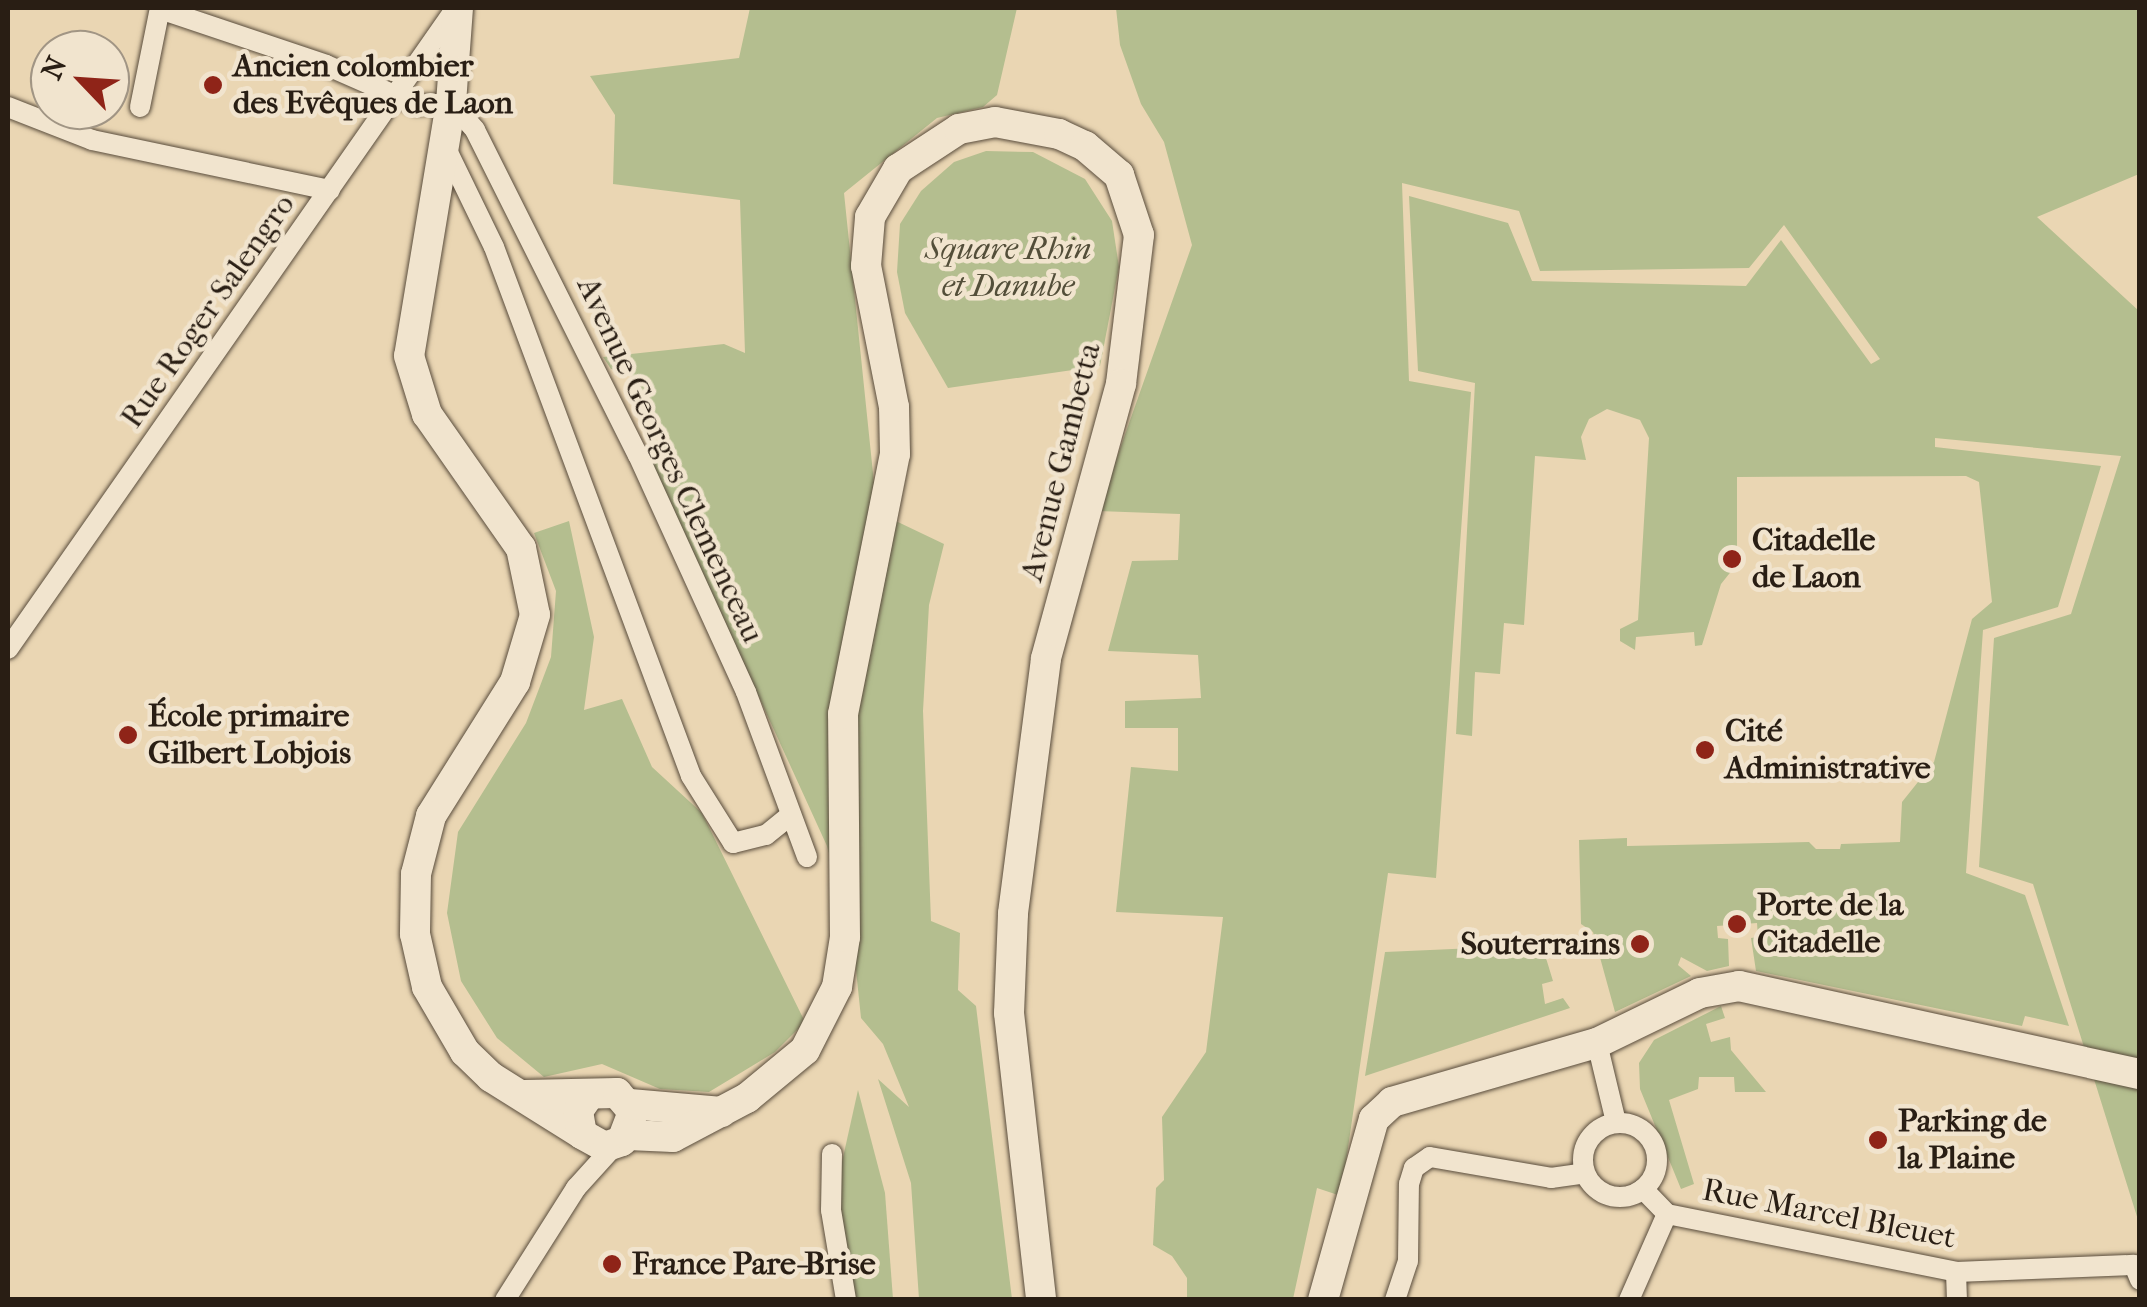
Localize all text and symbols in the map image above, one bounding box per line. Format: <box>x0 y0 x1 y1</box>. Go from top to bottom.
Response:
north arrow <box>30 30 130 130</box>
place label: Ancien colombier des Evêques de Laon <box>233 48 513 123</box>
text: N <box>35 51 74 85</box>
marker: Ancien colombier des Evêques de Laon <box>202 74 224 96</box>
street label: Rue Roger Salengro <box>113 187 303 435</box>
park label: Square Rhin et Danube <box>925 231 1091 306</box>
street label: Avenue Georges Clemenceau <box>568 271 772 649</box>
street label: Avenue Gambetta <box>1013 339 1109 585</box>
place label: Citadelle de Laon <box>1752 522 1875 597</box>
marker: Citadelle de Laon <box>1721 548 1743 570</box>
place label: École primaire Gilbert Lobjois <box>148 698 351 773</box>
place label: Cité Administrative <box>1725 713 1930 788</box>
marker: École primaire Gilbert Lobjois <box>117 724 139 746</box>
marker: Cité Administrative <box>1694 739 1716 761</box>
place label: Porte de la Citadelle <box>1757 887 1903 962</box>
marker: Porte de la Citadelle <box>1726 913 1748 935</box>
place label: Souterrains <box>1460 925 1620 963</box>
marker: Souterrains <box>1629 933 1651 955</box>
place label: Parking de la Plaine <box>1898 1103 2047 1178</box>
marker: Parking de la Plaine <box>1867 1129 1889 1151</box>
street label: Rue Marcel Bleuet <box>1699 1171 1959 1257</box>
place label: France Pare-Brise <box>632 1245 876 1283</box>
marker: France Pare-Brise <box>601 1253 623 1275</box>

